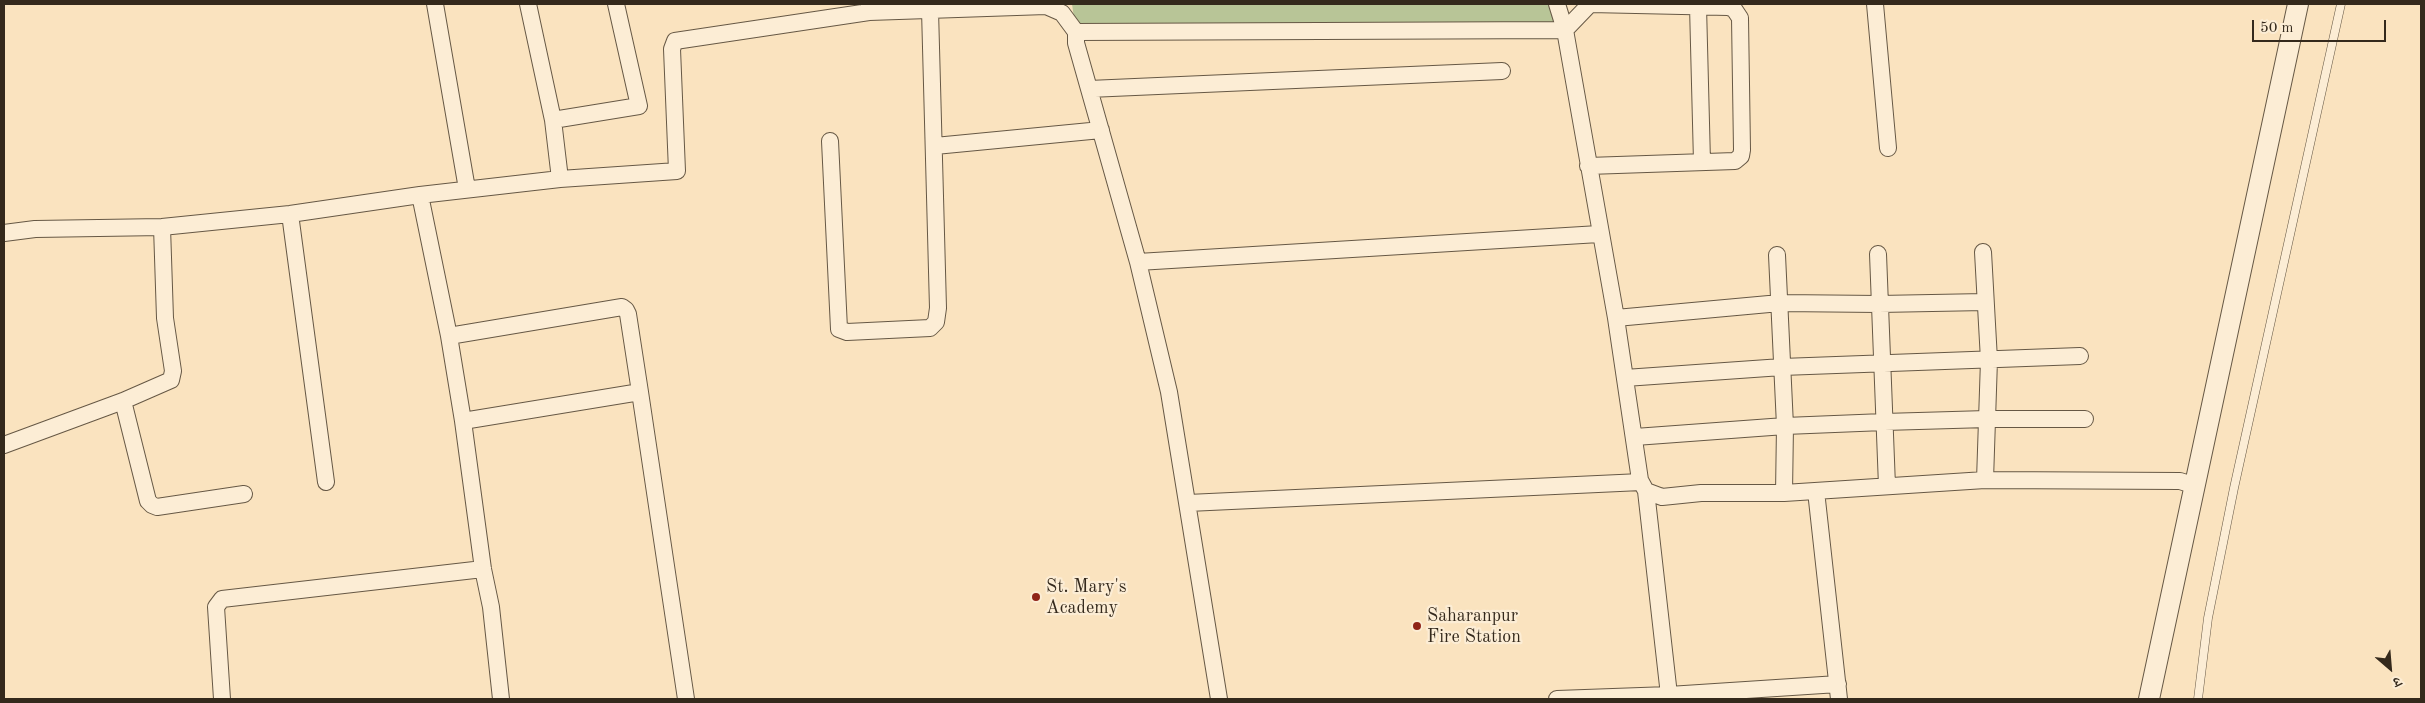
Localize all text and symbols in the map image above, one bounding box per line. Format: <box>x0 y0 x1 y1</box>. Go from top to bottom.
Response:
scale bar <box>2255 10 2389 42</box>
text: 50 m <box>2260 21 2294 36</box>
place label: St. Mary's Academy <box>1046 576 1127 618</box>
marker: St. Mary's Academy <box>1030 591 1042 603</box>
place label: Saharanpur Fire Station <box>1427 605 1521 648</box>
marker: Saharanpur Fire Station <box>1411 620 1423 632</box>
north arrow <box>2365 643 2415 693</box>
text: उ <box>2390 674 2403 689</box>

